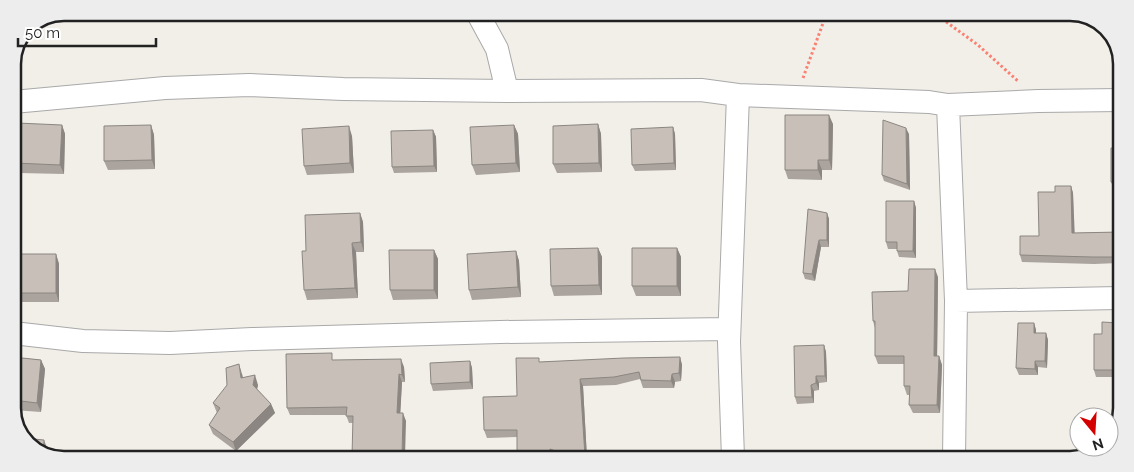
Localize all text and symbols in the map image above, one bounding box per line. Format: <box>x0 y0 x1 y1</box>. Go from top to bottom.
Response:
scale bar <box>18 15 155 47</box>
text: 50 m <box>25 24 60 42</box>
north arrow <box>1069 407 1119 457</box>
text: N <box>1090 435 1106 454</box>

